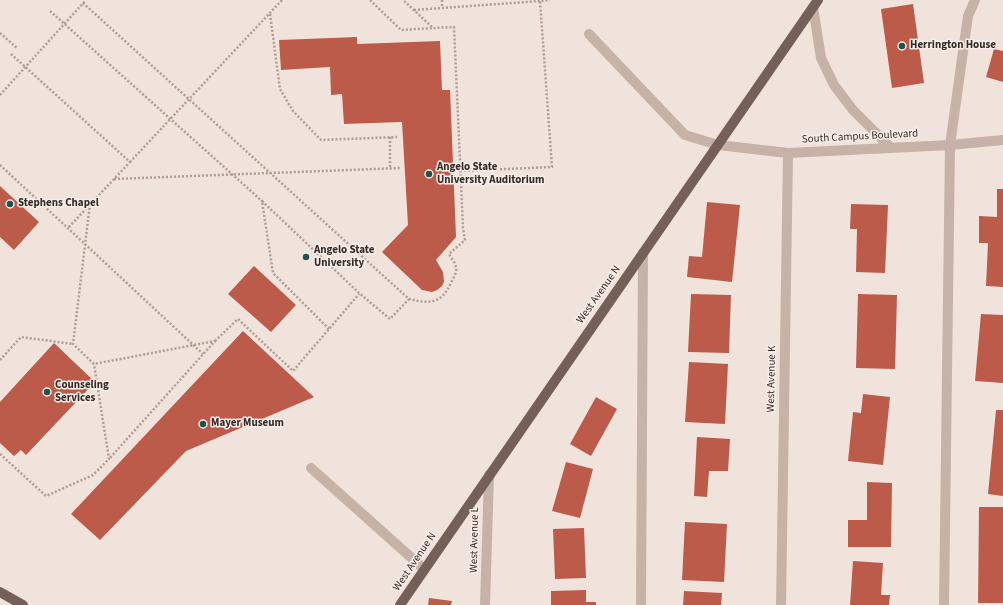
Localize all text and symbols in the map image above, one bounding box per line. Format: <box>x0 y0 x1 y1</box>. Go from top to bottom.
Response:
place label: Herrington House <box>910 39 996 53</box>
marker: Herrington House <box>897 41 907 51</box>
street label: South Campus Boulevard <box>801 127 919 147</box>
place label: Angelo State University Auditorium <box>437 161 544 187</box>
marker: Angelo State University Auditorium <box>424 169 434 179</box>
place label: Stephens Chapel <box>18 197 99 211</box>
marker: Stephens Chapel <box>5 199 15 209</box>
place label: Angelo State University <box>314 244 375 270</box>
marker: Angelo State University <box>301 252 311 262</box>
street label: West Avenue N <box>574 264 624 326</box>
street label: West Avenue K <box>765 345 779 413</box>
place label: Counseling Services <box>55 379 109 405</box>
marker: Counseling Services <box>42 387 52 397</box>
place label: Mayer Museum <box>211 417 284 431</box>
marker: Mayer Museum <box>198 419 208 429</box>
street label: West Avenue L <box>468 507 482 573</box>
street label: West Avenue N <box>391 530 439 594</box>

